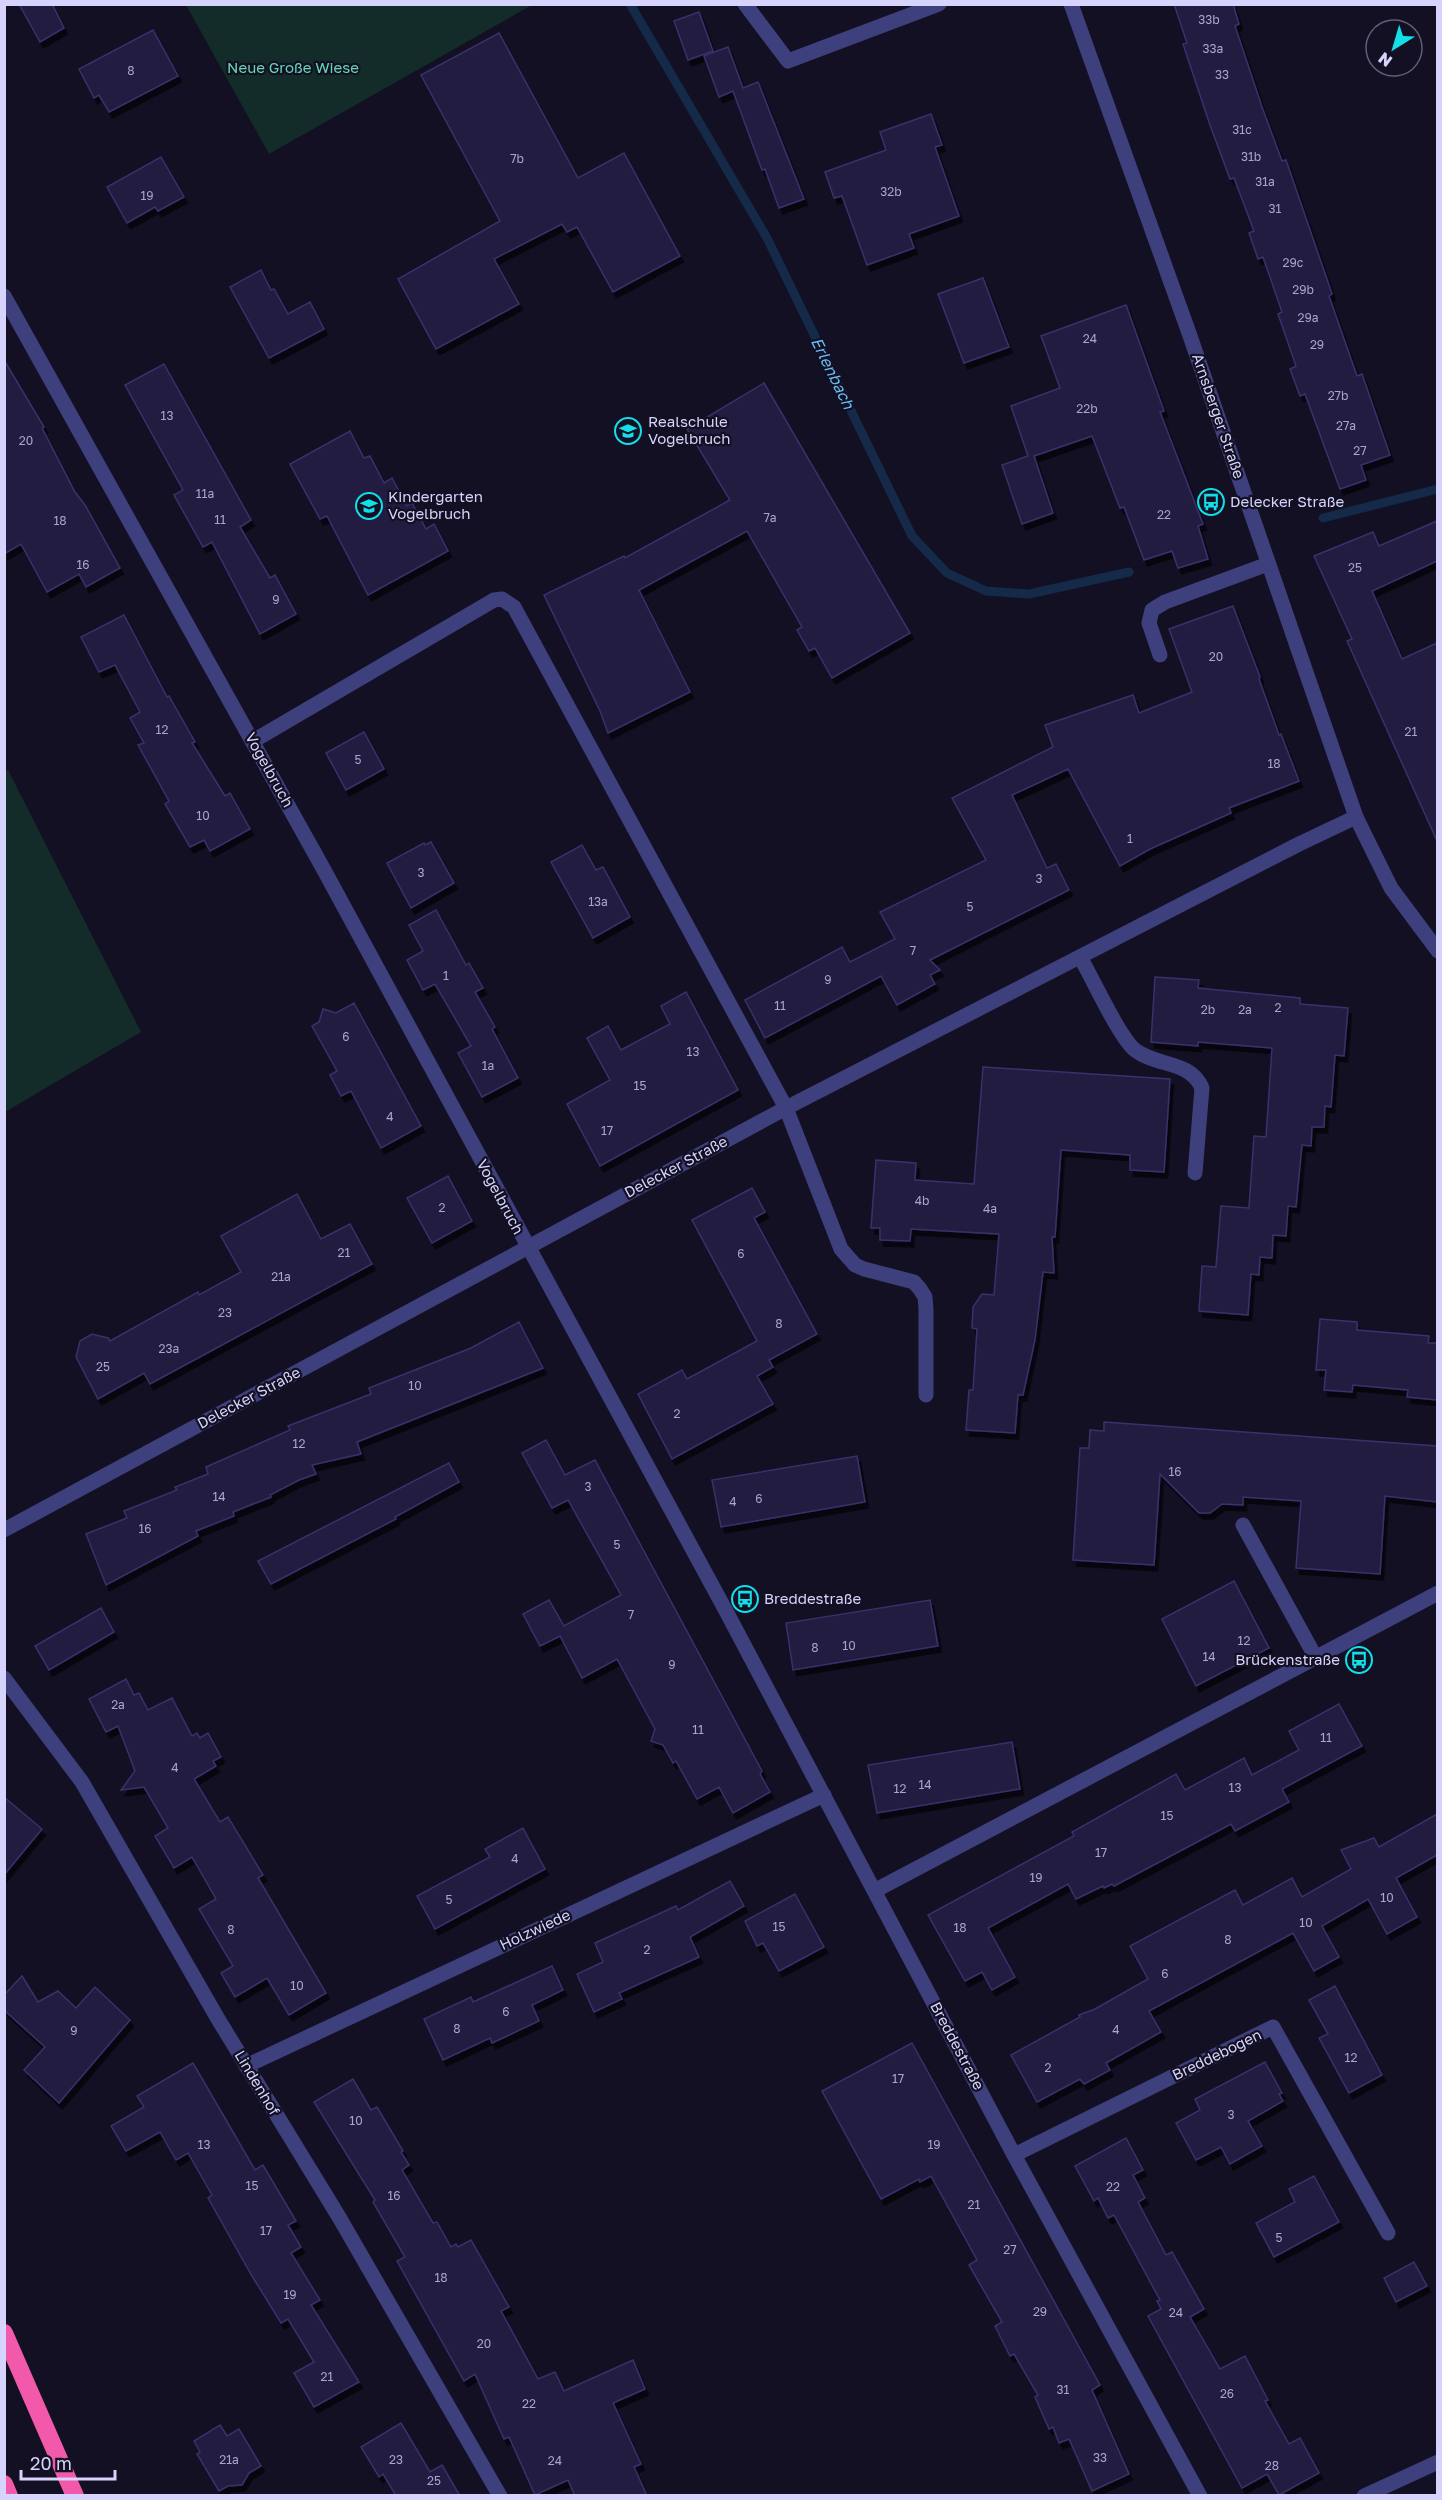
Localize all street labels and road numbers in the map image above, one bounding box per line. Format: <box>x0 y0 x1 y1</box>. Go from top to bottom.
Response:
street label: Arnsberger Straße <box>1189 351 1249 481</box>
street label: Vogelbruch <box>242 729 298 810</box>
street label: Delecker Straße <box>621 1131 730 1201</box>
street label: Vogelbruch <box>474 1156 528 1237</box>
street label: Delecker Straße <box>194 1362 303 1432</box>
street label: Holzwiede <box>496 1905 573 1953</box>
street label: Breddestraße <box>927 1998 989 2093</box>
street label: Breddebogen <box>1169 2025 1264 2083</box>
street label: Lindenhof <box>231 2047 285 2119</box>

